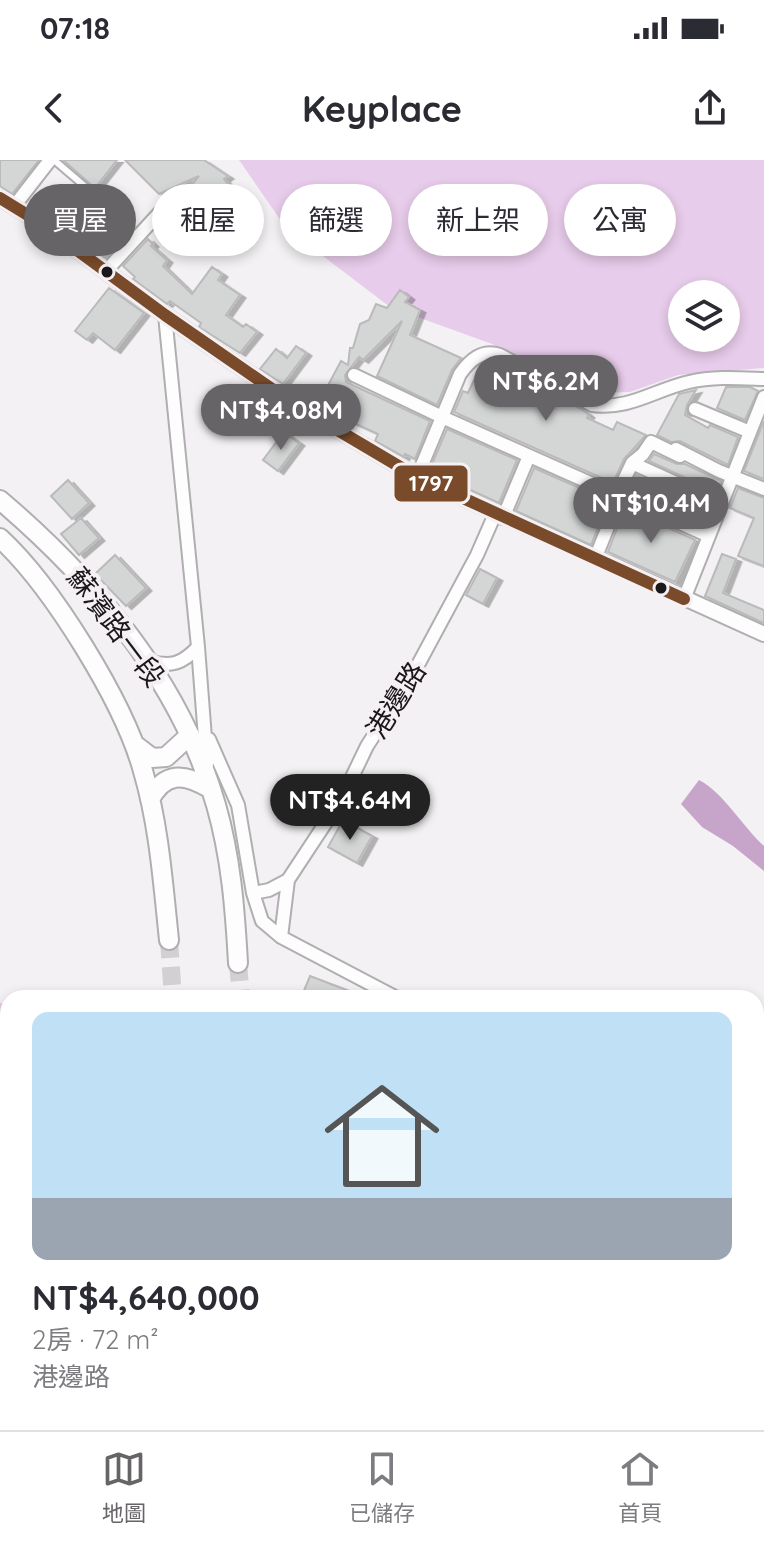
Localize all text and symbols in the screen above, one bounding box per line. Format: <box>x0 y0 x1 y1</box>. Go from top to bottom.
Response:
text: 07:18 <box>40 9 110 47</box>
icon: back <box>32 86 76 130</box>
text: Keyplace <box>302 86 462 131</box>
icon: share <box>688 86 732 130</box>
chip: 買屋 <box>24 184 136 256</box>
chip: 租屋 <box>152 184 264 256</box>
chip: 篩選 <box>280 184 392 256</box>
chip: 新上架 <box>408 184 548 256</box>
chip: 公寓 <box>564 184 676 256</box>
unlabelled marker <box>99 264 115 280</box>
map controls <box>668 280 740 352</box>
button: layers <box>668 280 740 352</box>
pin: NT$6.2M <box>472 355 620 423</box>
text: NT$6.2M <box>492 364 600 397</box>
pin: NT$4.08M <box>198 384 364 452</box>
text: NT$4.08M <box>219 393 343 426</box>
line badge: 1797 <box>393 464 469 503</box>
text: 1797 <box>409 469 453 497</box>
pin: NT$10.4M <box>568 477 734 545</box>
text: NT$10.4M <box>591 486 711 519</box>
street label: 蘇濱路一段 <box>60 560 173 693</box>
unlabelled marker <box>653 580 669 596</box>
street label: 港邊路 <box>358 655 433 745</box>
pin: NT$4.64M <box>267 774 433 842</box>
text: NT$4.64M <box>288 783 412 816</box>
icon: home <box>310 1064 454 1208</box>
text: NT$4,640,000 <box>32 1276 260 1319</box>
text: 2房 · 72 m² <box>32 1323 158 1356</box>
text: 港邊路 <box>32 1360 110 1393</box>
tab: 地圖 <box>102 1447 146 1527</box>
tab: 已儲存 <box>349 1447 415 1527</box>
tab: 首頁 <box>618 1447 662 1527</box>

